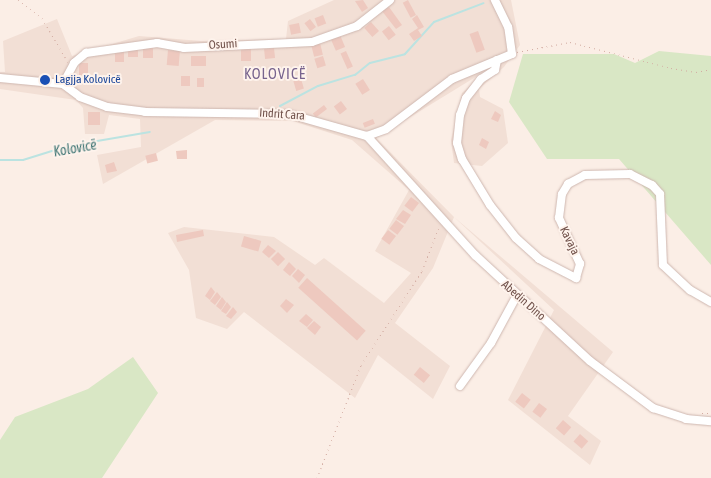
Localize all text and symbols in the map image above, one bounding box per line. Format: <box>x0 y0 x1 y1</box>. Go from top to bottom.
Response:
street label: Osumi <box>208 37 238 53</box>
district label: KOLOVICË <box>243 65 307 83</box>
place label: Lagjja Kolovicë <box>55 73 121 87</box>
marker: Lagjja Kolovicë <box>39 74 51 86</box>
street label: Indrit Cara <box>259 106 305 124</box>
water label: Kolovicë <box>52 136 98 160</box>
street label: Kavaja <box>556 224 582 258</box>
street label: Abedin Dino <box>498 278 548 324</box>

